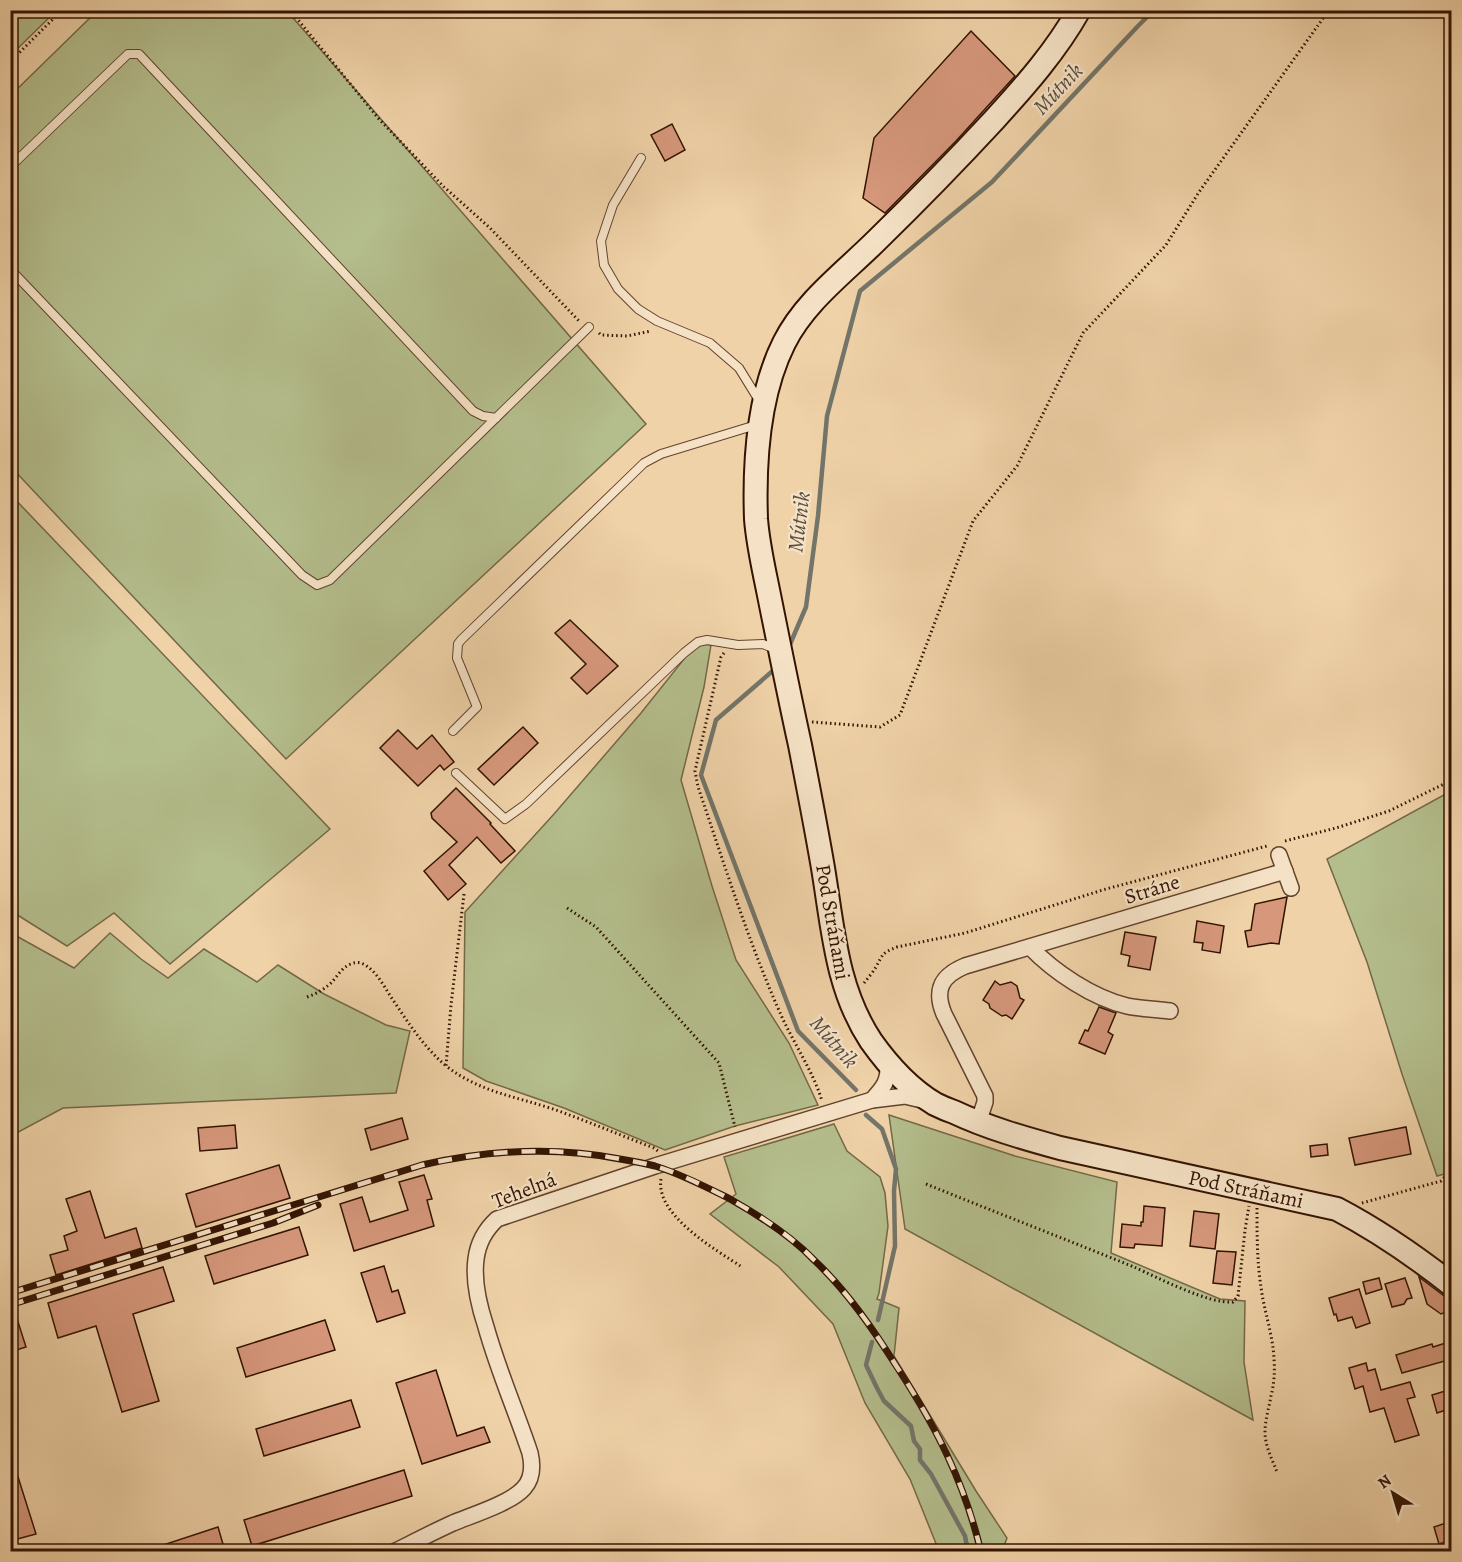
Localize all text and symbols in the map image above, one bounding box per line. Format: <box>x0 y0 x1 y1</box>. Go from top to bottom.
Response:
water label: Mútnik <box>1026 56 1090 122</box>
water label: Mútnik <box>780 490 818 554</box>
street label: Pod Stráňami <box>809 862 857 982</box>
street label: Stráne <box>1121 867 1183 911</box>
water label: Mútnik <box>803 1009 865 1075</box>
street label: Pod Stráňami <box>1186 1163 1306 1215</box>
street label: Tehelná <box>488 1165 560 1215</box>
north arrow <box>1363 1463 1423 1523</box>
text: N <box>1373 1469 1396 1494</box>

